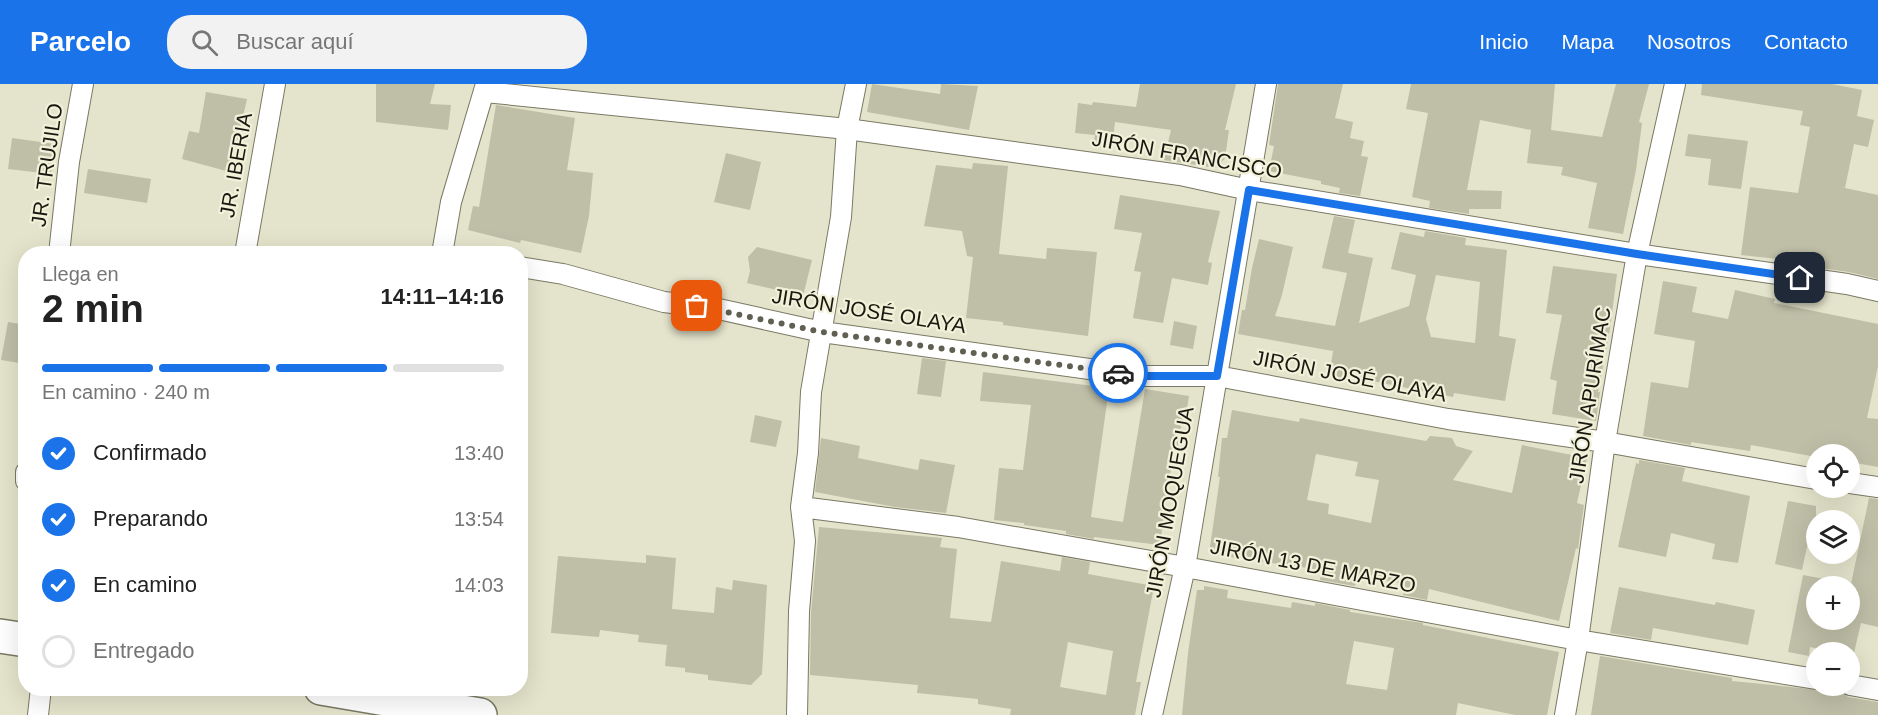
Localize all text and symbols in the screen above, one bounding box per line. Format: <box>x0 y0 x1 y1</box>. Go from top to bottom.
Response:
search box <box>167 15 587 69</box>
text: Parcelo <box>30 26 131 57</box>
icon: search <box>188 26 221 59</box>
text: Buscar aquí <box>236 29 354 54</box>
text: Inicio <box>1479 30 1528 53</box>
text: Mapa <box>1561 30 1614 53</box>
text: Nosotros <box>1647 30 1731 53</box>
text: Contacto <box>1764 30 1848 53</box>
street label: JR. TRUJILO <box>26 102 67 228</box>
street label: JR. IBERIA <box>215 111 256 219</box>
street label: JIRÓN FRANCISCO <box>1090 126 1284 183</box>
pin <box>1774 252 1825 303</box>
icon: home <box>1783 261 1816 294</box>
text: Llega en <box>42 263 119 285</box>
pin <box>671 280 722 331</box>
text: 14:11–14:16 <box>380 284 504 309</box>
street label: JIRÓN JOSÉ OLAYA <box>770 284 968 337</box>
text: 2 min <box>42 287 144 330</box>
icon: bag <box>680 289 713 322</box>
street label: JIRÓN APURÍMAC <box>1564 305 1615 485</box>
courier <box>1088 343 1148 403</box>
street label: JIRÓN JOSÉ OLAYA <box>1251 345 1449 406</box>
icon: car <box>1102 357 1135 390</box>
text: En camino · 240 m <box>42 381 210 403</box>
street label: JIRÓN MOQUEGUA <box>1141 405 1198 599</box>
icon: check <box>42 437 75 470</box>
text: Confirmado <box>93 440 207 465</box>
text: 13:40 <box>454 442 504 464</box>
map controls <box>1806 444 1860 696</box>
button: locate <box>1806 444 1860 498</box>
icon: check <box>42 503 75 536</box>
text: Preparando <box>93 506 208 531</box>
text: 13:54 <box>454 508 504 530</box>
button: layers <box>1806 510 1860 564</box>
street label: JIRÓN 13 DE MARZO <box>1208 534 1418 597</box>
icon: check <box>42 569 75 602</box>
text: En camino <box>93 572 197 597</box>
text: 14:03 <box>454 574 504 596</box>
button: + <box>1806 576 1860 630</box>
text: Entregado <box>93 638 195 663</box>
button: − <box>1806 642 1860 696</box>

